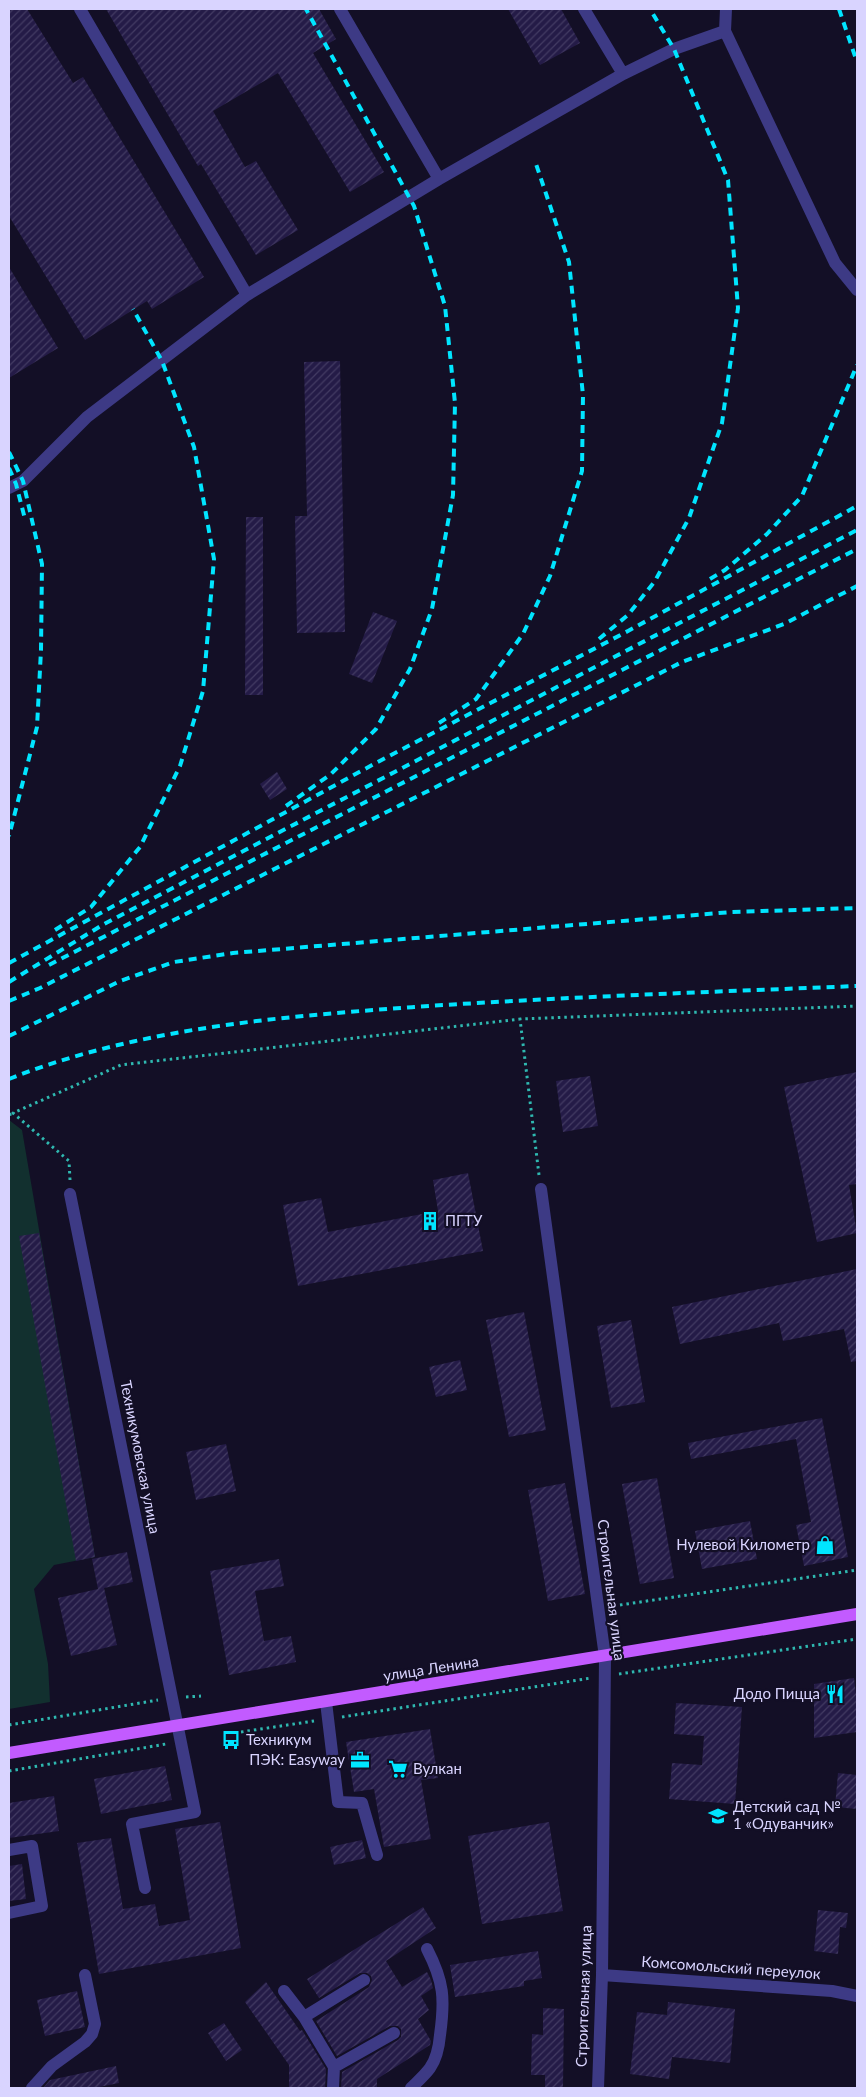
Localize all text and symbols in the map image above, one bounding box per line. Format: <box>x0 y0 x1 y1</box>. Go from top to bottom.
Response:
building icon: ПГТУ <box>419 1210 441 1232</box>
place label: ПГТУ <box>445 1211 483 1229</box>
street label: Техникумовская улица <box>117 1379 165 1535</box>
street label: Строительная улица <box>594 1518 630 1661</box>
shop icon: Нулевой Километр <box>814 1534 836 1556</box>
place label: Нулевой Километр <box>676 1535 810 1553</box>
street label: улица Ленина <box>382 1652 480 1684</box>
restaurant icon: Додо Пицца <box>824 1683 846 1705</box>
place label: Додо Пицца <box>734 1684 820 1702</box>
bus stop icon: Техникум <box>220 1729 242 1751</box>
place label: Техникум <box>246 1730 311 1748</box>
office icon: ПЭК: Easyway <box>349 1749 371 1771</box>
place label: ПЭК: Easyway <box>249 1750 345 1768</box>
supermarket icon: Вулкан <box>387 1758 409 1780</box>
place label: Вулкан <box>413 1759 462 1777</box>
place label: Детский сад № 1 «Одуванчик» <box>733 1797 841 1832</box>
school or university icon: Детский сад № 1 «Одуванчик» <box>707 1805 729 1827</box>
street label: Строительная улица <box>572 1925 594 2067</box>
street label: Комсомольский переулок <box>641 1952 821 1982</box>

